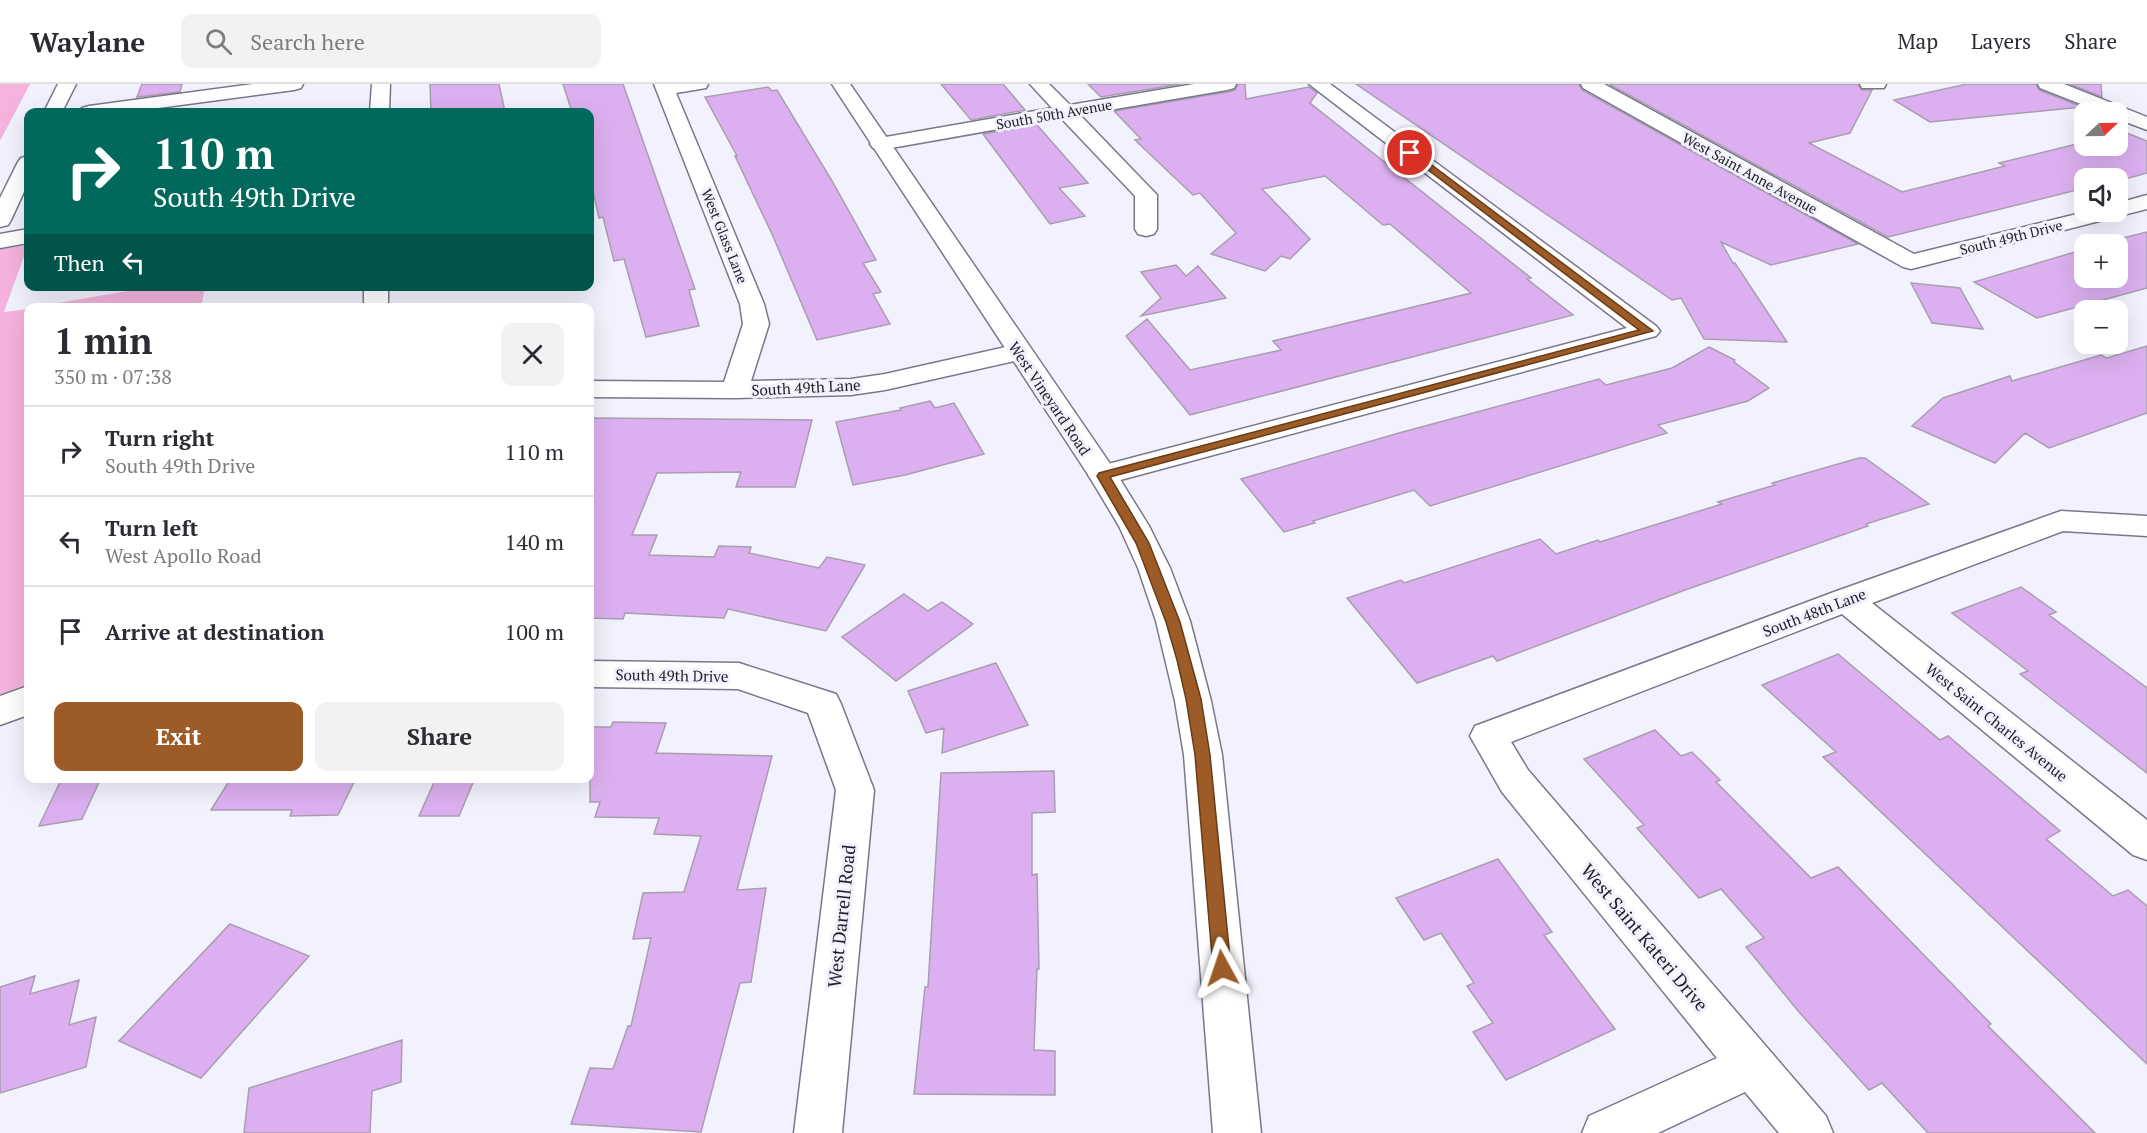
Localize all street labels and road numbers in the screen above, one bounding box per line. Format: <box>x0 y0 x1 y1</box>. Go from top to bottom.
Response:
street label: South 50th Avenue <box>995 94 1113 134</box>
street label: West Saint Anne Avenue <box>1679 128 1821 218</box>
street label: West Glass Lane <box>697 186 753 286</box>
street label: South 49th Drive <box>1958 215 2064 259</box>
street label: West Vineyard Road <box>1004 337 1096 459</box>
street label: South 49th Lane <box>751 374 861 400</box>
street label: South 48th Lane <box>1759 583 1869 641</box>
street label: West Saint Charles Avenue <box>1922 658 2072 786</box>
street label: South 49th Drive <box>615 664 729 686</box>
street label: West Darrell Road <box>822 843 860 989</box>
street label: West Saint Kateri Drive <box>1576 858 1714 1016</box>

